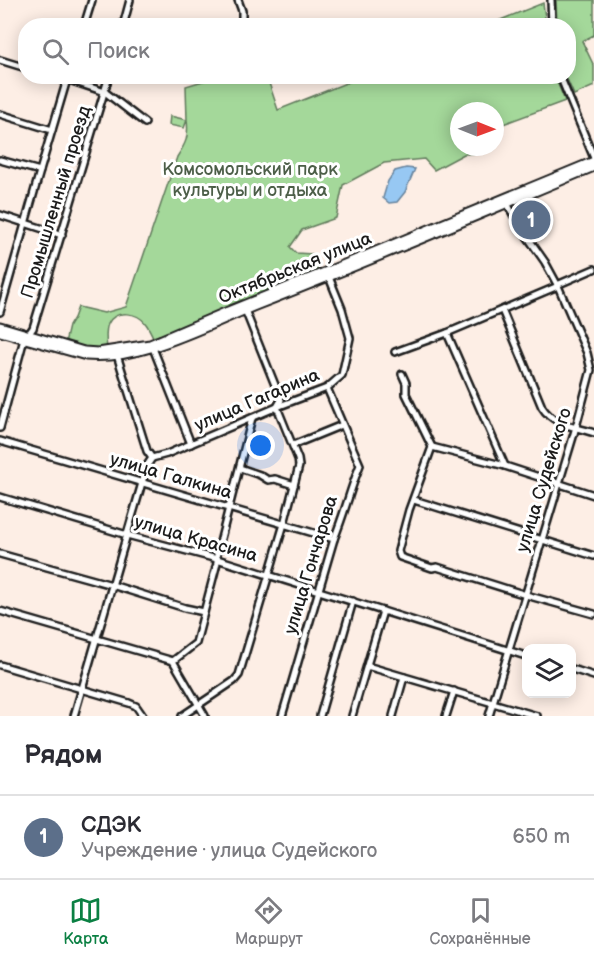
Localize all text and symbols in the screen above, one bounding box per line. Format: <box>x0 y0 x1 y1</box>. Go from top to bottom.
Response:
search box <box>18 18 576 84</box>
icon: search <box>39 35 72 68</box>
text: Поиск <box>87 38 150 65</box>
north arrow <box>450 102 504 156</box>
street label: Промышленный проезд <box>17 103 95 301</box>
park label: Комсомольский парк культуры и отдыха <box>162 159 338 201</box>
pin: 1 <box>512 198 550 242</box>
street label: Октябрьская улица <box>215 228 375 308</box>
street label: улица Гагарина <box>191 364 323 436</box>
street label: улица Судейского <box>512 405 576 555</box>
your location <box>246 431 275 460</box>
street label: улица Галкина <box>108 449 235 504</box>
street label: улица Гончарова <box>280 493 342 637</box>
street label: улица Красина <box>132 511 260 567</box>
map controls <box>522 644 576 698</box>
button: layers <box>522 644 576 698</box>
text: Рядом <box>24 740 102 771</box>
text: СДЭК <box>81 812 141 839</box>
text: 1 <box>39 825 48 849</box>
text: 650 m <box>513 825 570 849</box>
text: Учреждение · улица Судейского <box>81 839 377 863</box>
tab: Карта <box>63 894 108 949</box>
tab: Маршрут <box>235 894 303 949</box>
tab: Сохранённые <box>430 894 531 949</box>

